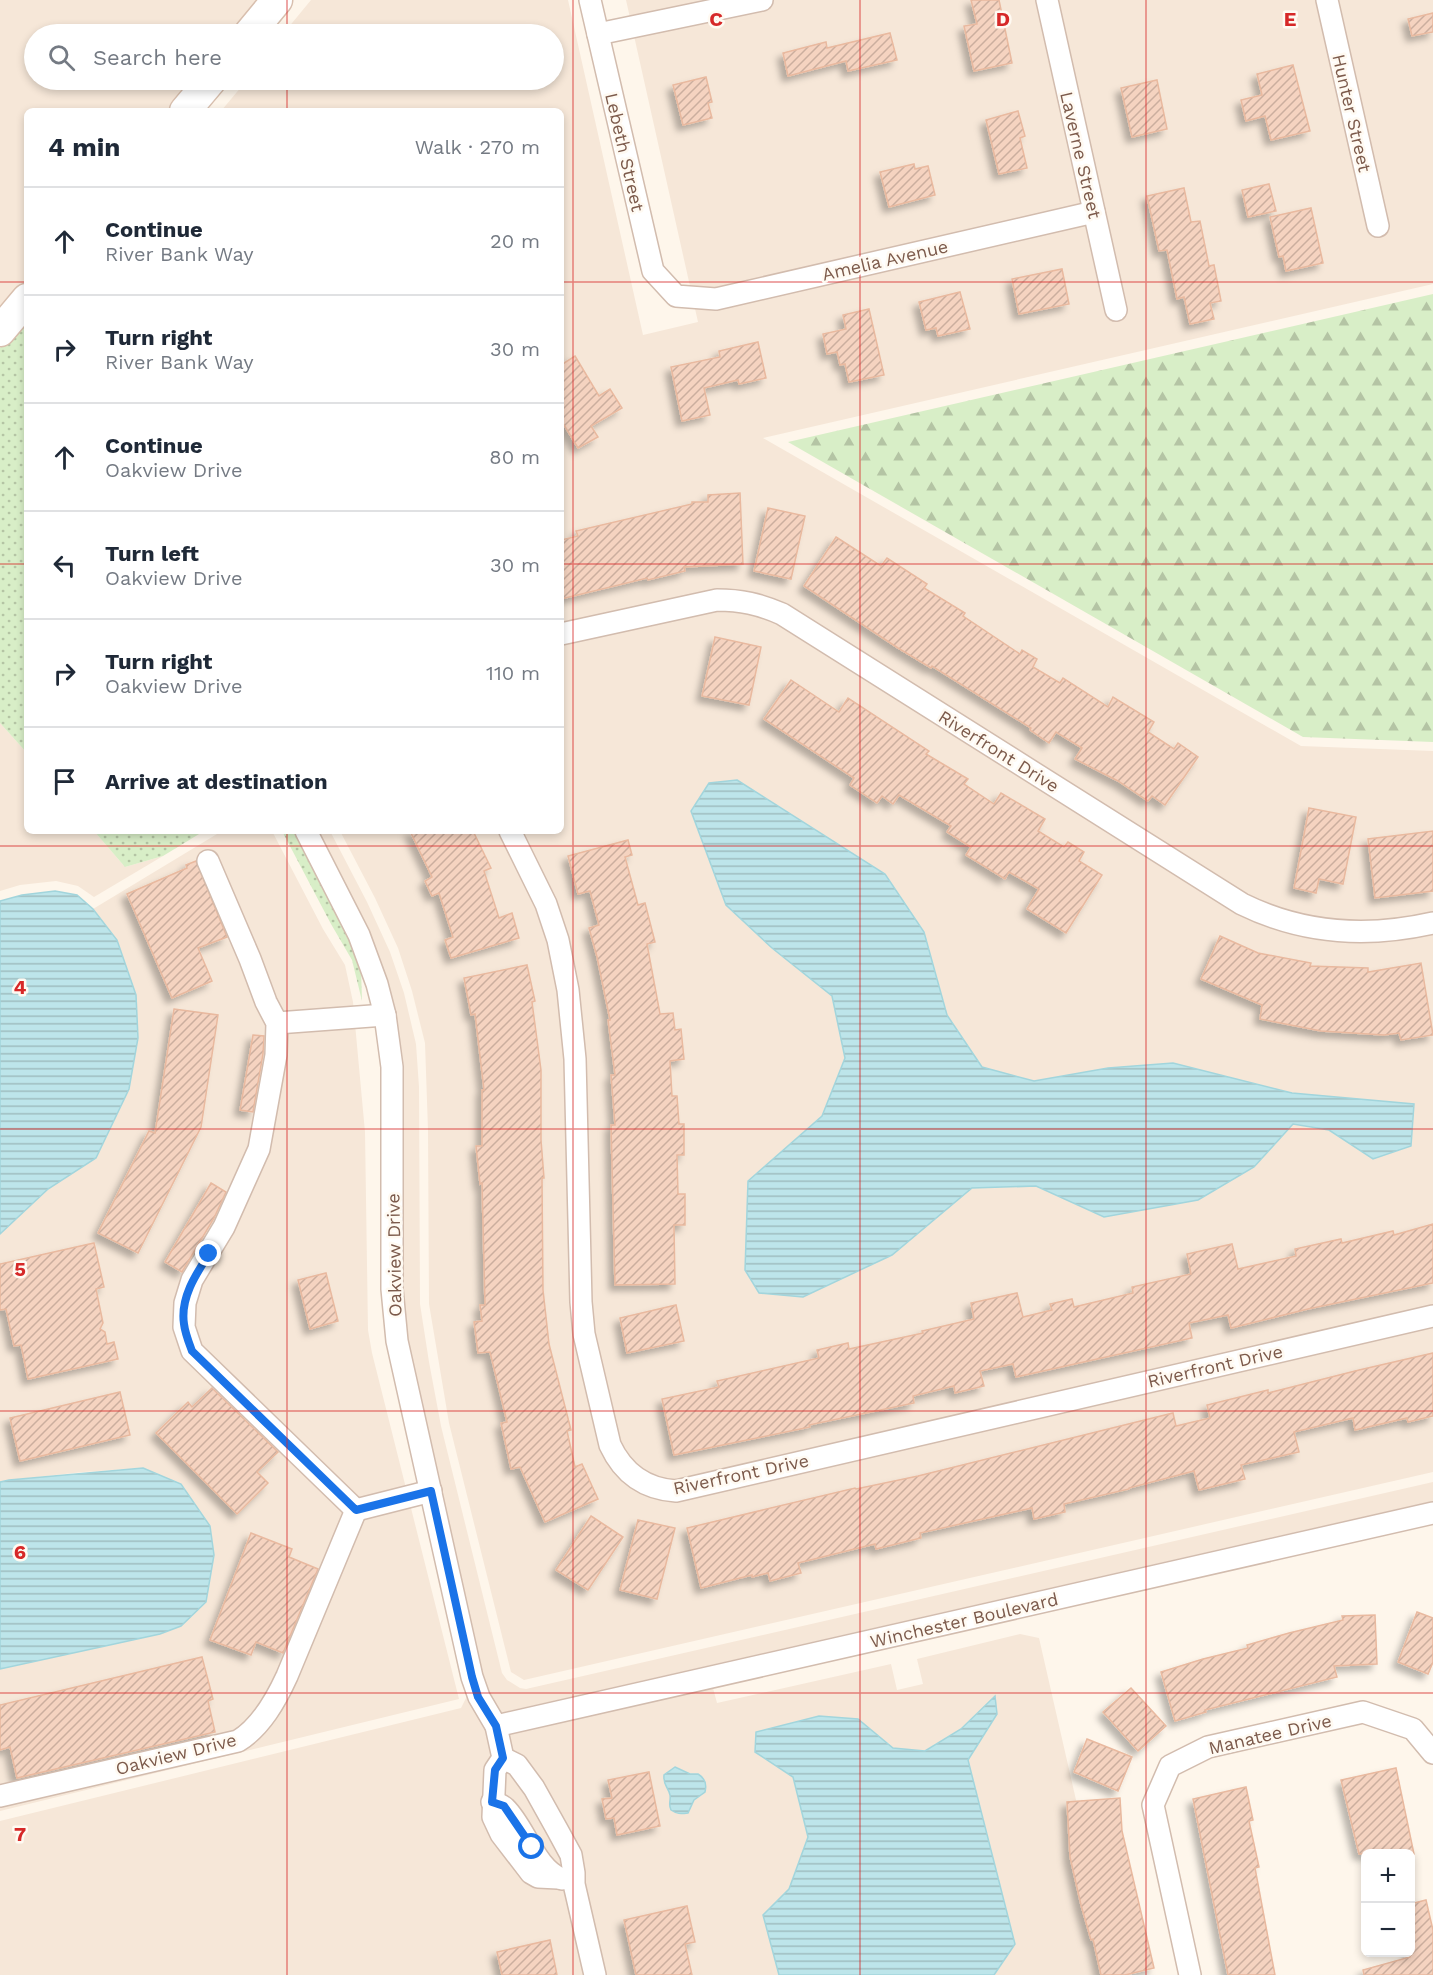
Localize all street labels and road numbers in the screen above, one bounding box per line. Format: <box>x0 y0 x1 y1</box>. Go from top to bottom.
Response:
street label: Hunter Street <box>1328 52 1376 174</box>
street label: Laverne Street <box>1056 90 1106 221</box>
street label: Lebeth Street <box>601 91 649 214</box>
street label: Amelia Avenue <box>820 235 950 285</box>
street label: Riverfront Drive <box>935 705 1063 797</box>
street label: Oakview Drive <box>382 1193 406 1317</box>
street label: Riverfront Drive <box>1145 1340 1285 1392</box>
street label: Riverfront Drive <box>671 1449 811 1499</box>
street label: Winchester Boulevard <box>868 1588 1060 1652</box>
street label: Manatee Drive <box>1206 1710 1334 1758</box>
street label: Oakview Drive <box>113 1729 239 1779</box>

